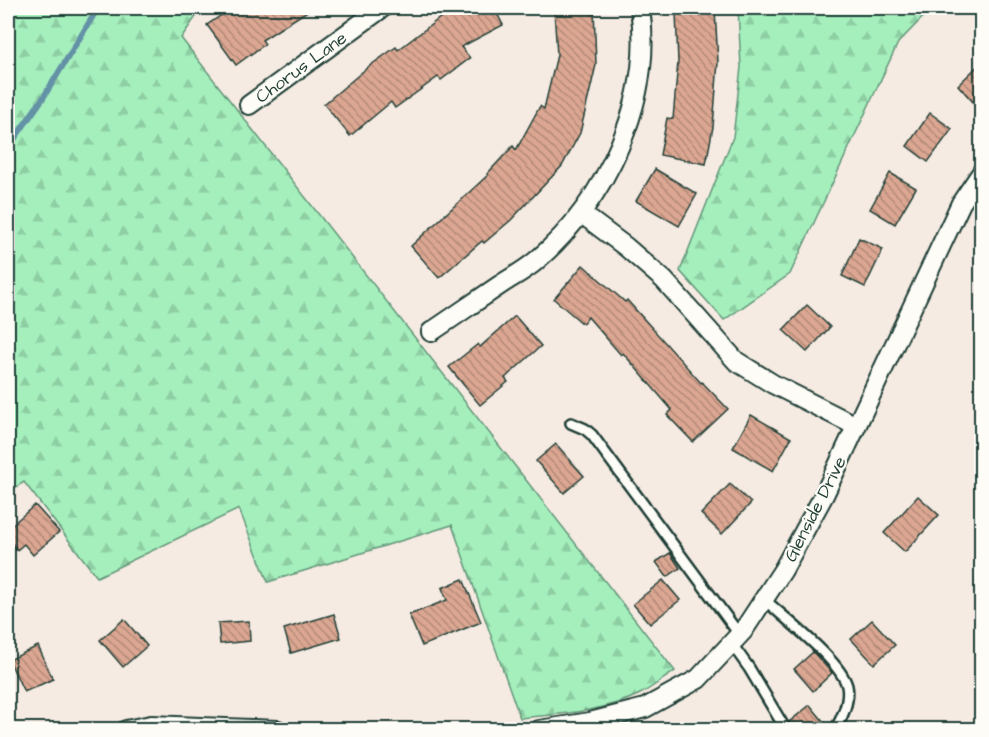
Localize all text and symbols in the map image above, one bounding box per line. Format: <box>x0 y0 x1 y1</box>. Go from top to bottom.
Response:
street label: Chorus Lane <box>250 26 352 109</box>
street label: Glenside Drive <box>778 452 853 566</box>

